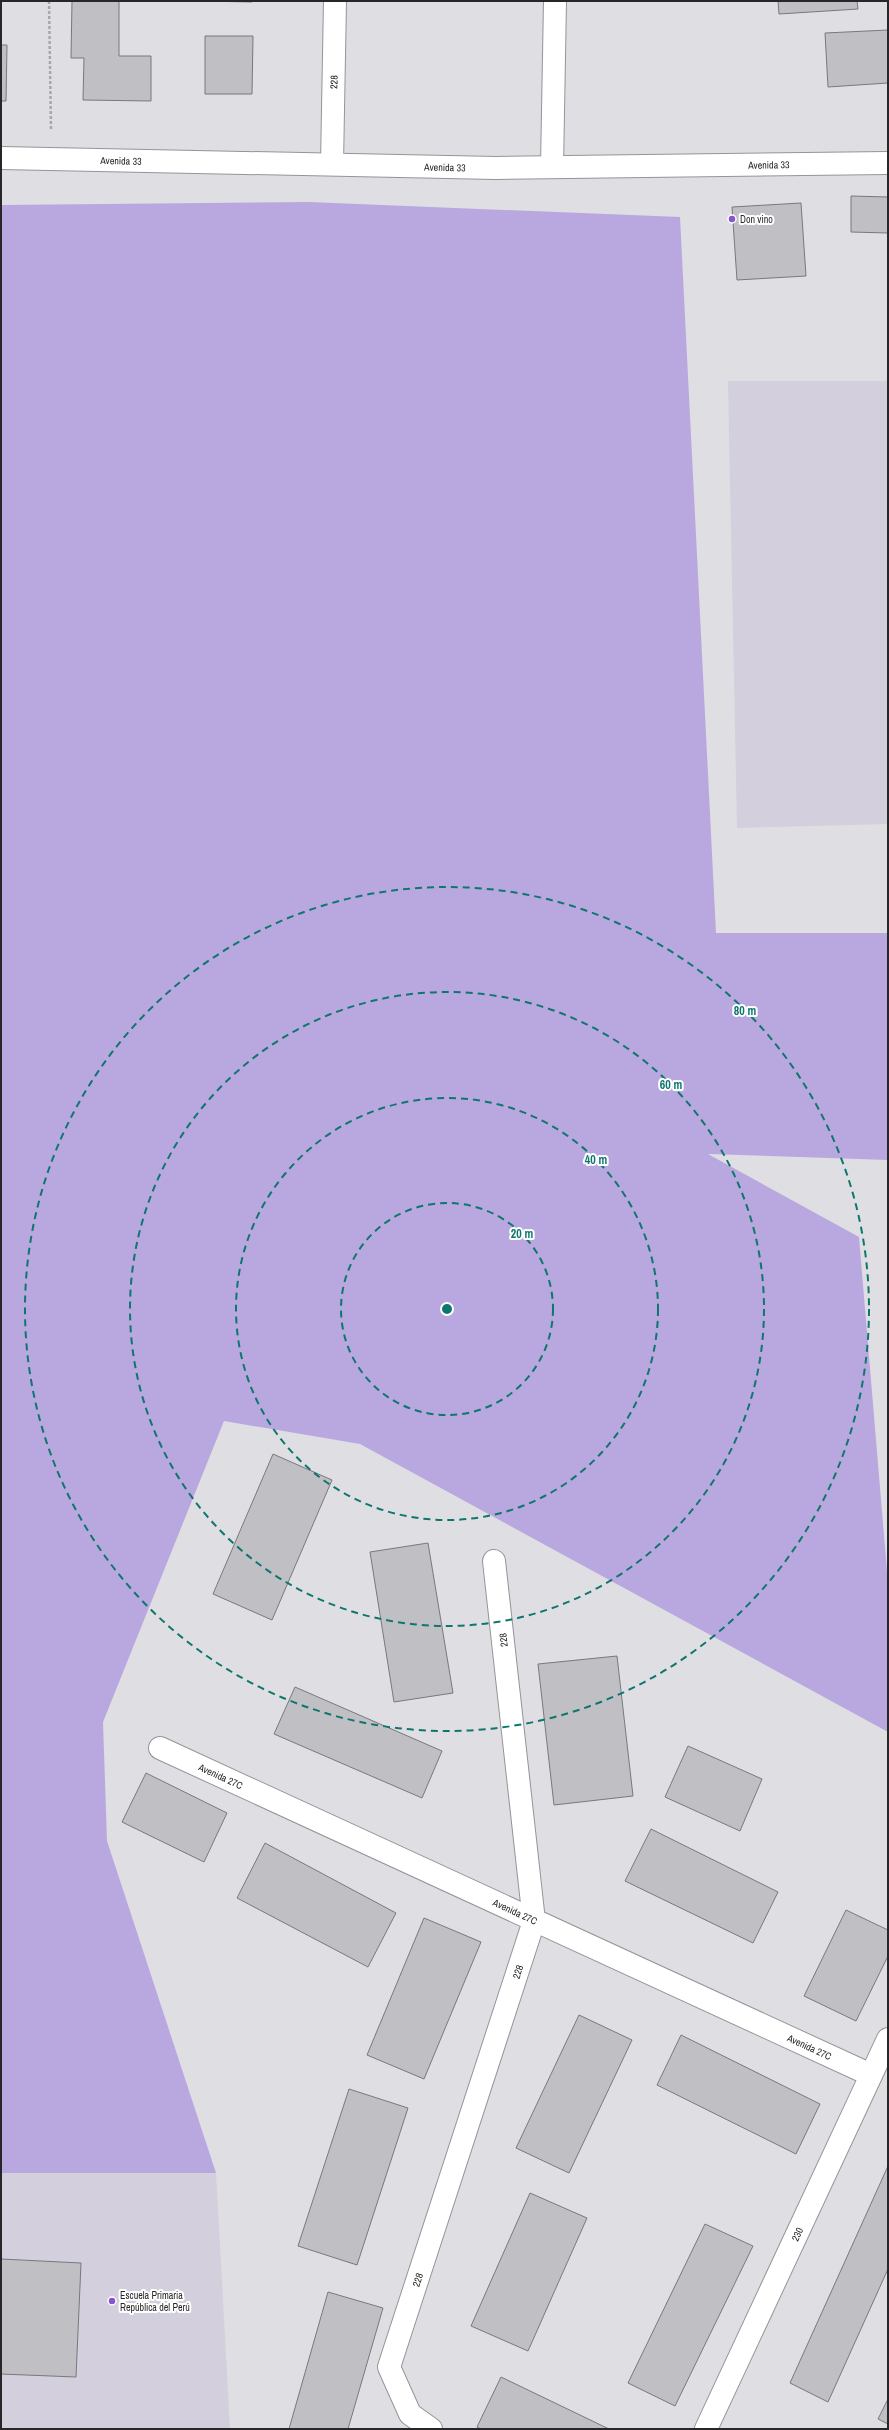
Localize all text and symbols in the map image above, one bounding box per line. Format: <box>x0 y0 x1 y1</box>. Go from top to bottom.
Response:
street label: 228 <box>327 75 341 89</box>
street label: Avenida 33 <box>99 154 142 168</box>
street label: Avenida 33 <box>747 158 790 172</box>
street label: Avenida 33 <box>423 161 466 174</box>
place label: Don vino <box>740 213 773 226</box>
marker: Don vino <box>727 214 737 224</box>
text: 80 m <box>734 1003 756 1019</box>
text: 60 m <box>660 1077 682 1093</box>
text: 40 m <box>585 1152 607 1168</box>
text: 20 m <box>511 1226 533 1242</box>
centre of rings <box>440 1302 454 1316</box>
street label: 228 <box>496 1632 511 1647</box>
street label: Avenida 27C <box>196 1760 245 1792</box>
street label: Avenida 27C <box>490 1896 539 1928</box>
street label: 228 <box>510 1963 526 1980</box>
street label: Avenida 27C <box>784 2031 834 2063</box>
street label: 230 <box>789 2225 806 2243</box>
street label: 228 <box>410 2271 426 2288</box>
place label: Escuela Primaria República del Perú <box>120 2289 190 2314</box>
marker: Escuela Primaria República del Perú <box>107 2296 117 2306</box>

